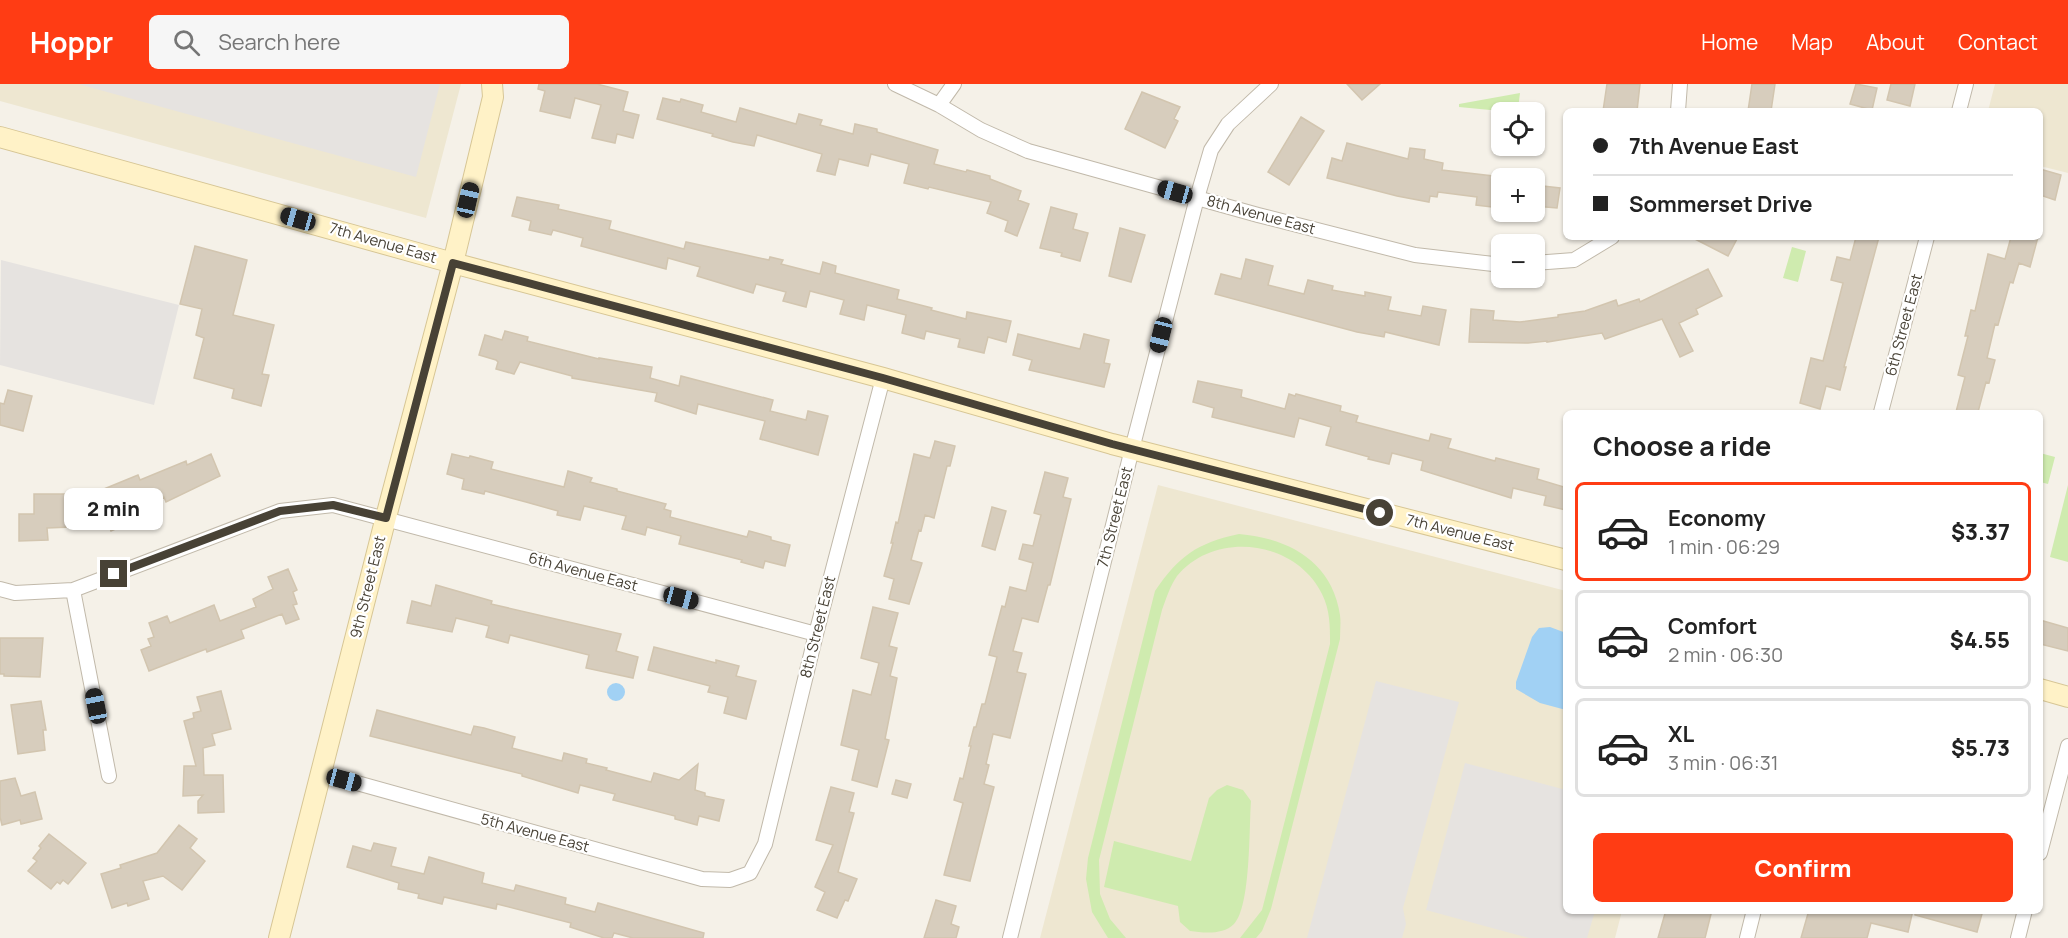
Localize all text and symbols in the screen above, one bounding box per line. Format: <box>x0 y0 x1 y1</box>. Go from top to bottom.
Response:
search box <box>149 15 569 69</box>
text: Hoppr <box>30 23 113 61</box>
icon: search <box>170 26 203 59</box>
text: Search here <box>218 27 340 57</box>
text: Home <box>1701 28 1758 56</box>
text: Map <box>1791 28 1833 56</box>
text: About <box>1866 28 1925 56</box>
text: Contact <box>1958 28 2038 56</box>
map controls <box>1491 102 1545 288</box>
button: locate <box>1491 102 1545 156</box>
text: 7th Avenue East <box>1629 131 1799 161</box>
button: + <box>1491 168 1545 222</box>
car <box>1155 178 1195 206</box>
car <box>455 180 481 220</box>
text: Sommerset Drive <box>1629 189 1812 219</box>
street label: 8th Avenue East <box>1204 190 1318 239</box>
car <box>278 205 318 233</box>
street label: 7th Avenue East <box>327 217 439 268</box>
button: − <box>1491 234 1545 288</box>
street label: 6th Street East <box>1880 271 1927 378</box>
car <box>1148 315 1174 355</box>
text: Choose a ride <box>1593 427 1771 464</box>
street label: 7th Street East <box>1092 464 1137 570</box>
callout: 2 min <box>64 487 164 529</box>
text: 2 min <box>87 495 140 522</box>
route start <box>1366 499 1393 526</box>
text: Economy <box>1668 503 1766 533</box>
icon: car <box>1596 505 1650 559</box>
street label: 7th Avenue East <box>1404 509 1516 556</box>
text: $3.37 <box>1951 517 2010 547</box>
street label: 9th Street East <box>345 533 390 640</box>
text: 1 min · 06:29 <box>1668 533 1780 560</box>
street label: 6th Avenue East <box>526 547 640 596</box>
route end <box>100 560 127 587</box>
street label: 8th Street East <box>795 574 840 680</box>
car <box>661 585 701 611</box>
text: Comfort <box>1668 611 1757 641</box>
icon: car <box>1596 613 1650 667</box>
text: $4.55 <box>1950 625 2010 655</box>
text: 2 min · 06:30 <box>1668 641 1783 668</box>
car <box>84 687 108 725</box>
text: XL <box>1668 719 1694 749</box>
icon: car <box>1596 721 1650 775</box>
text: $5.73 <box>1951 733 2010 763</box>
text: 3 min · 06:31 <box>1668 749 1779 776</box>
car <box>324 767 364 793</box>
street label: 5th Avenue East <box>478 808 592 857</box>
button: Confirm <box>1593 833 2013 902</box>

